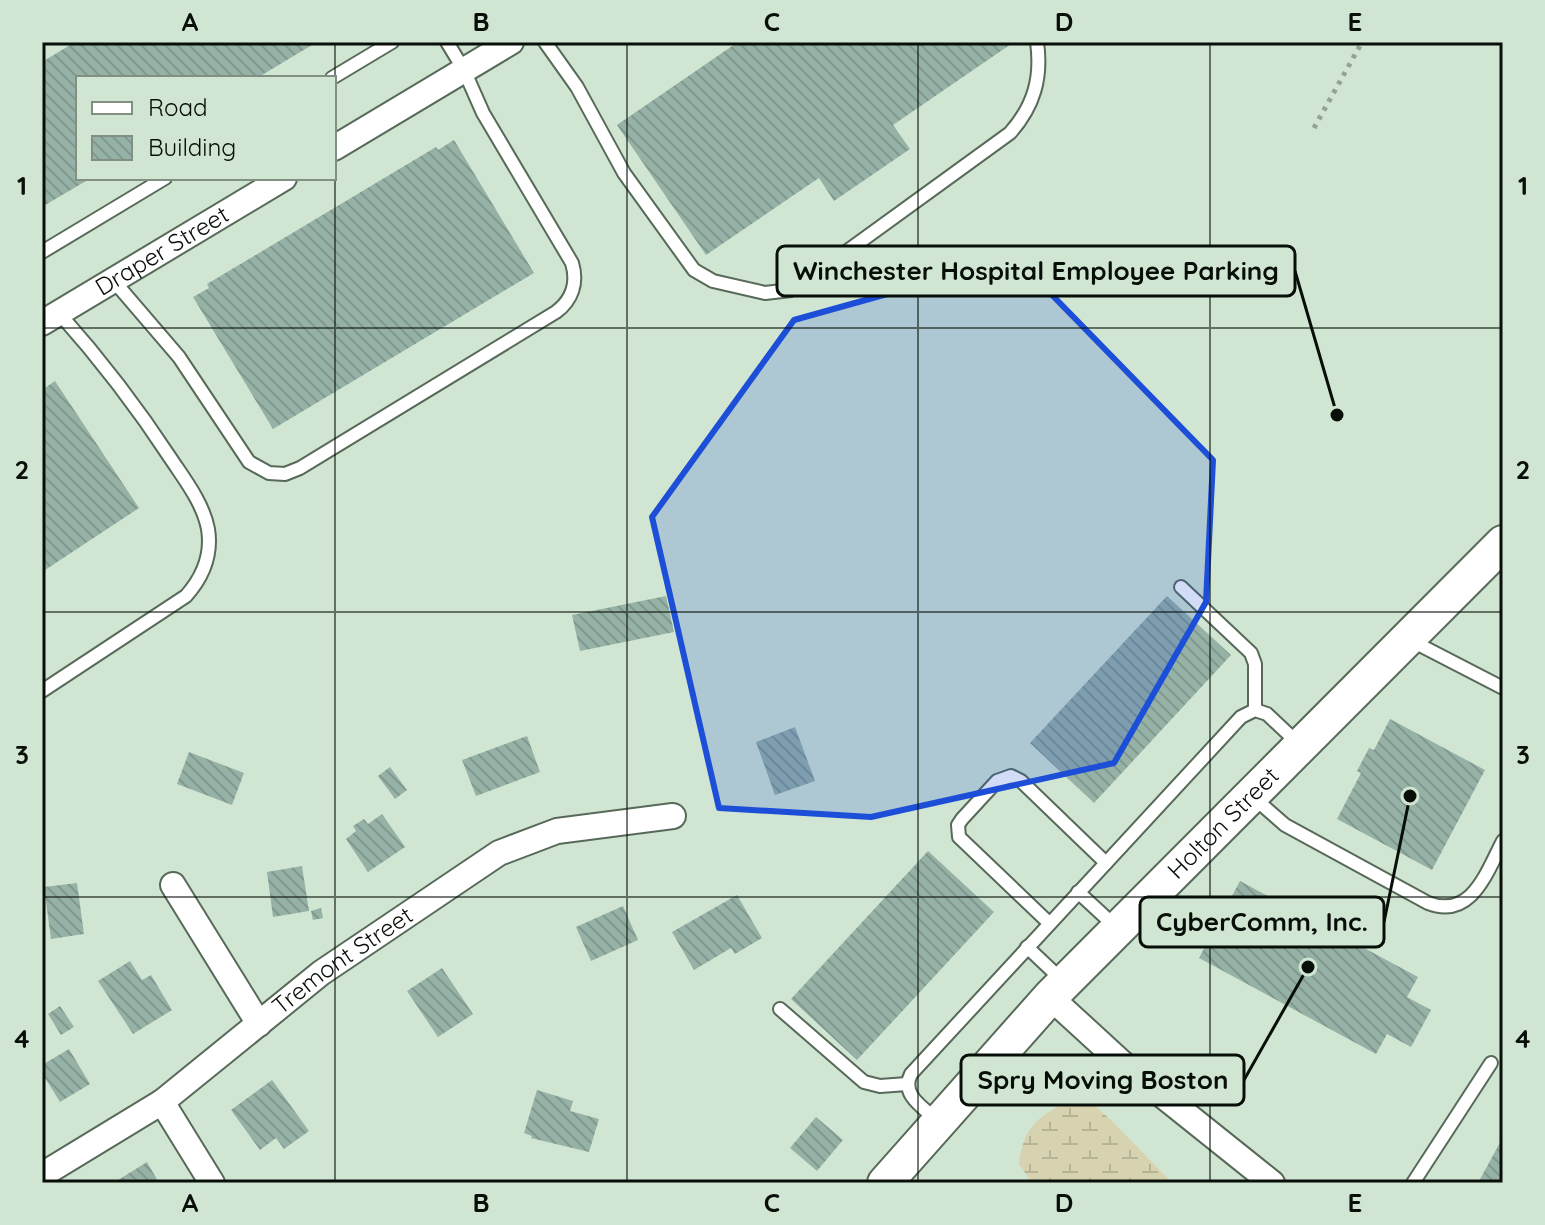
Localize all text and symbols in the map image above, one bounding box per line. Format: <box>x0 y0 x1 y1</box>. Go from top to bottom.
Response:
text: A <box>182 5 199 38</box>
text: B <box>472 5 490 38</box>
text: C <box>764 5 780 38</box>
text: D <box>1055 5 1073 38</box>
text: E <box>1348 5 1362 38</box>
legend <box>76 76 336 180</box>
text: Road <box>148 92 208 122</box>
text: Building <box>148 132 236 162</box>
text: 1 <box>17 169 27 202</box>
text: 1 <box>1518 169 1528 202</box>
street label: Draper Street <box>89 199 234 302</box>
callout: Winchester Hospital Employee Parking <box>777 246 1295 296</box>
text: Winchester Hospital Employee Parking <box>793 254 1279 287</box>
text: 2 <box>15 453 29 486</box>
text: 2 <box>1516 453 1530 486</box>
text: 3 <box>15 738 29 771</box>
text: 3 <box>1516 738 1530 771</box>
street label: Holton Street <box>1160 760 1285 885</box>
callout: CyberComm, Inc. <box>1140 897 1384 947</box>
street label: Tremont Street <box>266 899 418 1021</box>
text: CyberComm, Inc. <box>1156 905 1368 938</box>
text: 4 <box>14 1022 30 1055</box>
text: 4 <box>1515 1022 1531 1055</box>
callout: Spry Moving Boston <box>961 1055 1244 1105</box>
text: Spry Moving Boston <box>977 1063 1229 1096</box>
text: A <box>182 1186 199 1219</box>
text: B <box>472 1186 490 1219</box>
text: C <box>764 1186 780 1219</box>
text: D <box>1055 1186 1073 1219</box>
text: E <box>1348 1186 1362 1219</box>

